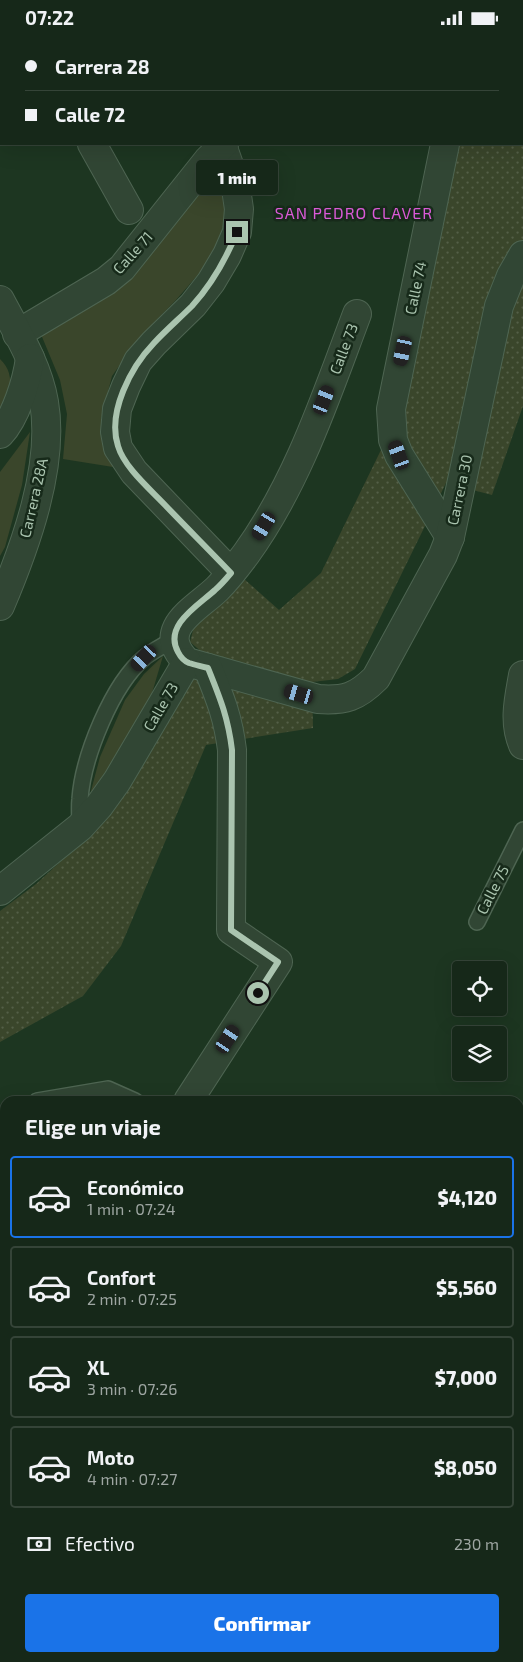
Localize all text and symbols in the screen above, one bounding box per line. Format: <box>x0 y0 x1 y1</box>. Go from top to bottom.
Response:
text: 07:22 <box>25 6 74 29</box>
text: Carrera 28 <box>55 55 150 78</box>
text: Calle 72 <box>55 103 125 126</box>
callout: 1 min <box>196 159 278 195</box>
text: 1 min <box>217 168 257 187</box>
district label: SAN PEDRO CLAVER <box>275 203 433 222</box>
route end <box>226 221 248 243</box>
street label: Calle 71 <box>109 227 156 277</box>
street label: Calle 74 <box>401 260 429 316</box>
street label: Calle 73 <box>325 321 361 377</box>
car <box>392 335 413 367</box>
car <box>311 383 336 417</box>
car <box>386 438 411 472</box>
street label: Carrera 30 <box>443 453 475 527</box>
street label: Carrera 28A <box>15 456 51 539</box>
car <box>249 509 278 543</box>
car <box>128 642 159 674</box>
street label: Calle 73 <box>139 679 181 734</box>
car <box>282 683 315 705</box>
street label: Calle 75 <box>472 862 512 917</box>
map controls <box>452 961 507 1081</box>
button: locate <box>452 961 507 1016</box>
route start <box>247 982 269 1004</box>
car <box>213 1022 242 1056</box>
button: layers <box>452 1026 507 1081</box>
text: Elige un viaje <box>25 1113 161 1139</box>
icon: car <box>27 1175 72 1220</box>
text: Económico <box>87 1176 184 1199</box>
text: $4,120 <box>438 1186 497 1209</box>
text: 1 min · 07:24 <box>87 1199 176 1218</box>
icon: car <box>27 1265 72 1310</box>
text: Confort <box>87 1266 155 1289</box>
text: $5,560 <box>436 1276 497 1299</box>
text: 2 min · 07:25 <box>87 1289 177 1308</box>
icon: car <box>27 1355 72 1400</box>
text: XL <box>87 1356 109 1379</box>
text: $7,000 <box>435 1366 497 1389</box>
text: 3 min · 07:26 <box>87 1379 177 1398</box>
icon: car <box>27 1445 72 1490</box>
text: Moto <box>87 1446 135 1469</box>
text: $8,050 <box>434 1456 497 1479</box>
text: 4 min · 07:27 <box>87 1469 177 1488</box>
icon: cash <box>25 1530 53 1558</box>
text: Efectivo <box>65 1532 135 1555</box>
text: 230 m <box>454 1534 499 1553</box>
button: Confirmar <box>25 1594 499 1652</box>

